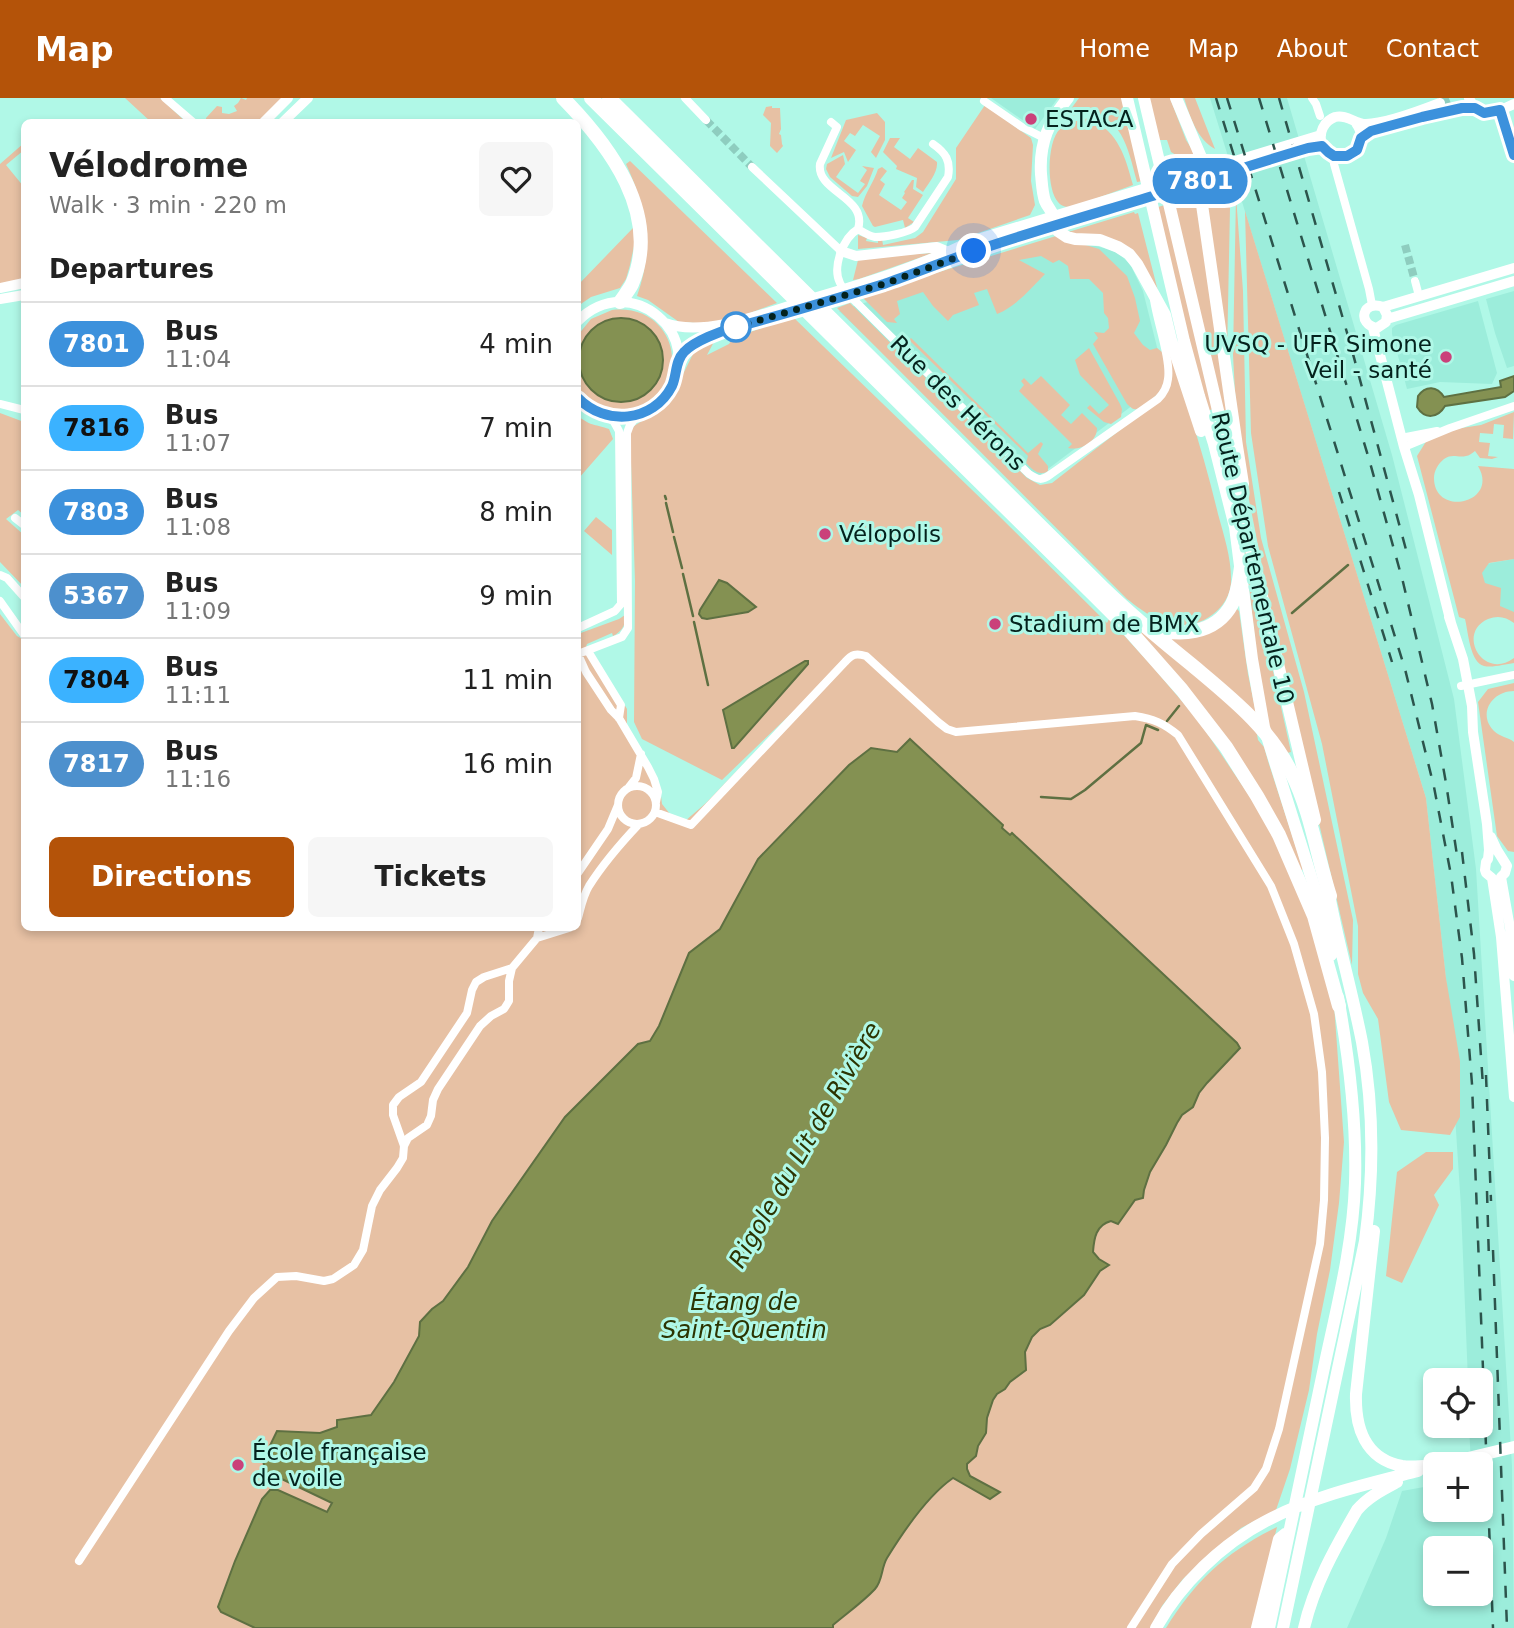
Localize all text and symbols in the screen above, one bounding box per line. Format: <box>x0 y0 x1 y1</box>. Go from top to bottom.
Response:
text: Map <box>35 30 114 69</box>
text: Home <box>1079 35 1150 63</box>
text: Map <box>1188 35 1239 63</box>
text: About <box>1277 35 1348 63</box>
text: Contact <box>1386 35 1479 63</box>
place label: ESTACA <box>1045 106 1134 132</box>
marker: ESTACA <box>1023 111 1039 127</box>
button: heart <box>479 142 553 216</box>
text: Vélodrome <box>49 146 248 185</box>
line badge: 7801 <box>1151 158 1249 204</box>
text: 7801 <box>1167 167 1233 195</box>
text: Walk · 3 min · 220 m <box>49 192 287 218</box>
your location <box>956 233 991 268</box>
text: Departures <box>49 254 214 284</box>
unlabelled marker <box>721 312 751 342</box>
text: Bus <box>165 316 219 346</box>
text: 4 min <box>479 329 553 359</box>
text: 7801 <box>63 330 130 358</box>
street label: Rue des Hérons <box>885 330 1031 476</box>
place label: UVSQ - UFR Simone Veil - santé <box>1204 331 1432 383</box>
text: 11:04 <box>165 346 231 372</box>
marker: UVSQ - UFR Simone Veil - santé <box>1438 349 1454 365</box>
text: Bus <box>165 400 219 430</box>
street label: Route Départementale 10 <box>1207 410 1299 706</box>
text: 7 min <box>479 413 553 443</box>
text: 7816 <box>63 414 130 442</box>
text: 11:07 <box>165 430 231 456</box>
text: Bus <box>165 484 219 514</box>
text: 8 min <box>479 497 553 527</box>
text: 7803 <box>63 498 130 526</box>
text: 11:08 <box>165 514 231 540</box>
place label: Vélopolis <box>839 521 941 547</box>
marker: Vélopolis <box>817 526 833 542</box>
text: Bus <box>165 568 219 598</box>
text: 9 min <box>479 581 553 611</box>
text: 5367 <box>63 582 130 610</box>
text: 11:09 <box>165 598 231 624</box>
place label: Stadium de BMX <box>1009 611 1200 637</box>
marker: Stadium de BMX <box>987 616 1003 632</box>
text: Bus <box>165 652 219 682</box>
text: 11 min <box>463 665 553 695</box>
text: 7804 <box>63 666 130 694</box>
text: 11:11 <box>165 682 231 708</box>
text: Bus <box>165 736 219 766</box>
text: 16 min <box>463 749 553 779</box>
text: 7817 <box>63 750 130 778</box>
text: 11:16 <box>165 766 231 792</box>
button: Directions <box>49 837 294 917</box>
button: Tickets <box>308 837 553 917</box>
water label: Rigole du Lit de Rivière <box>723 1017 887 1273</box>
water label: Étang de Saint-Quentin <box>661 1287 827 1344</box>
map controls <box>1423 1368 1493 1606</box>
button: locate <box>1423 1368 1493 1438</box>
place label: École française de voile <box>252 1438 427 1491</box>
button: + <box>1423 1452 1493 1522</box>
marker: École française de voile <box>230 1457 246 1473</box>
button: − <box>1423 1536 1493 1606</box>

